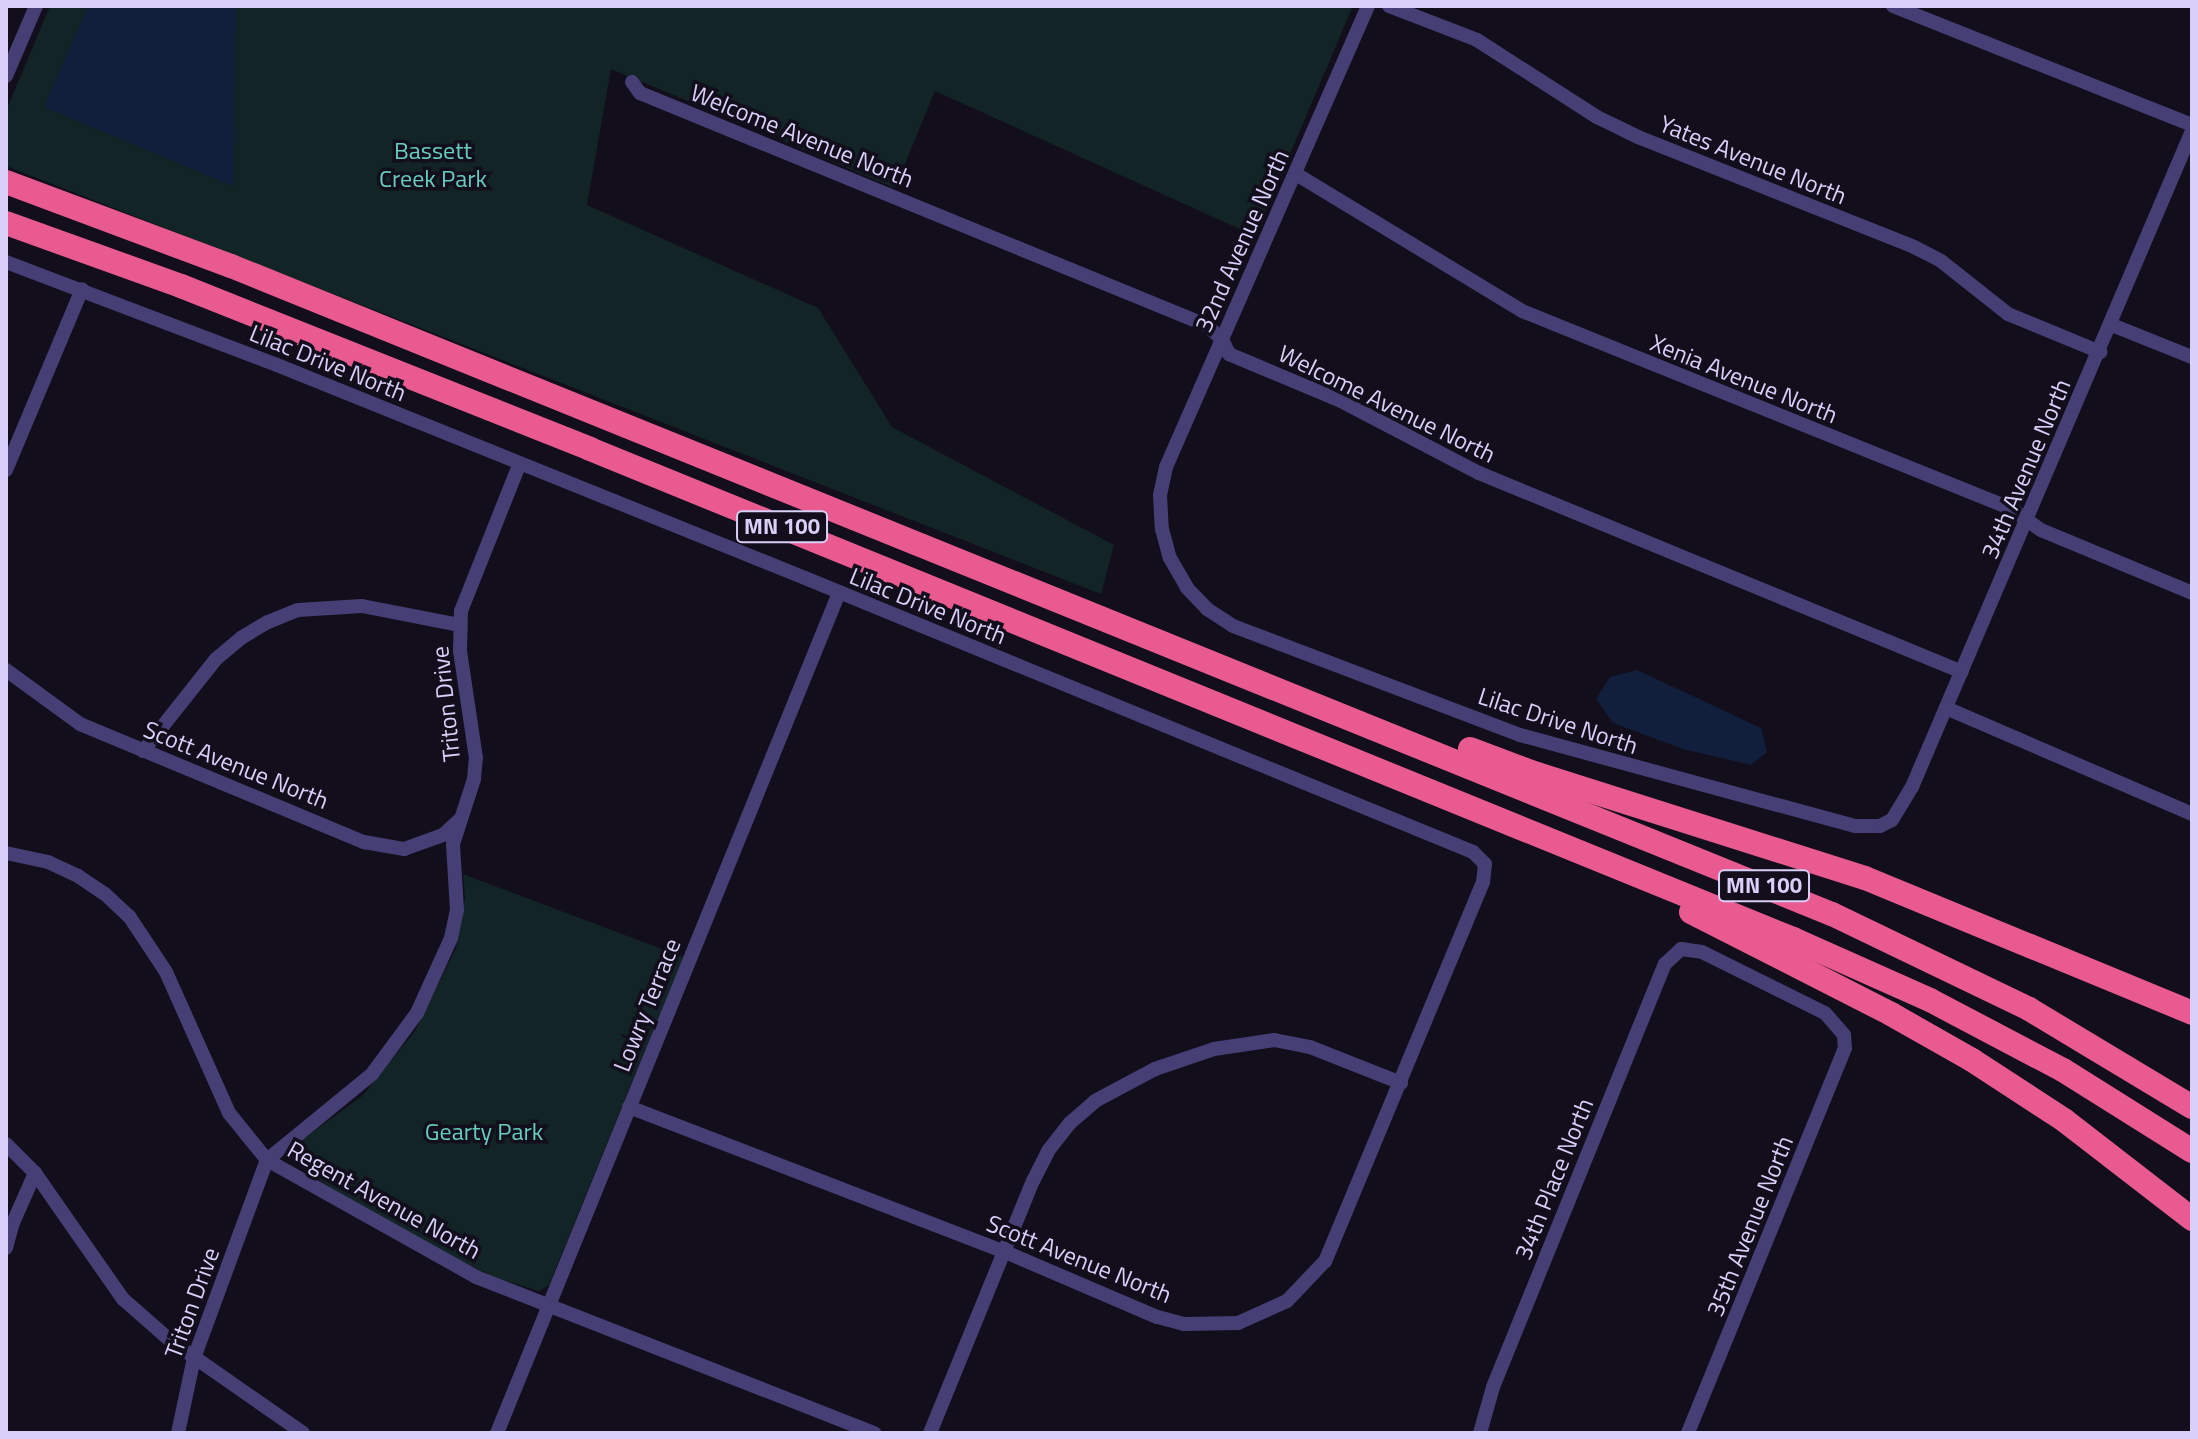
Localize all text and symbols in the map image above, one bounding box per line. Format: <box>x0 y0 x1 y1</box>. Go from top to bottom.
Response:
street label: Welcome Avenue North <box>686 78 918 194</box>
street label: Yates Avenue North <box>1655 109 1851 211</box>
park label: Bassett Creek Park <box>379 137 487 193</box>
street label: 32nd Avenue North <box>1189 145 1295 337</box>
street label: Lilac Drive North <box>246 319 410 407</box>
street label: Xenia Avenue North <box>1646 328 1842 430</box>
street label: Welcome Avenue North <box>1274 339 1500 469</box>
street label: 34th Avenue North <box>1975 375 2077 563</box>
road number: MN 100 <box>736 509 828 545</box>
street label: Lilac Drive North <box>846 562 1010 650</box>
street label: Triton Drive <box>426 645 466 763</box>
street label: Lilac Drive North <box>1475 682 1641 760</box>
street label: Scott Avenue North <box>139 715 333 815</box>
road number: MN 100 <box>1718 868 1810 904</box>
street label: Lowry Terrace <box>607 934 687 1076</box>
street label: 34th Place North <box>1509 1094 1599 1264</box>
park label: Gearty Park <box>425 1118 543 1146</box>
street label: 35th Avenue North <box>1701 1131 1799 1321</box>
street label: Regent Avenue North <box>282 1135 486 1265</box>
street label: Scott Avenue North <box>982 1209 1176 1309</box>
street label: Triton Drive <box>159 1244 225 1362</box>

